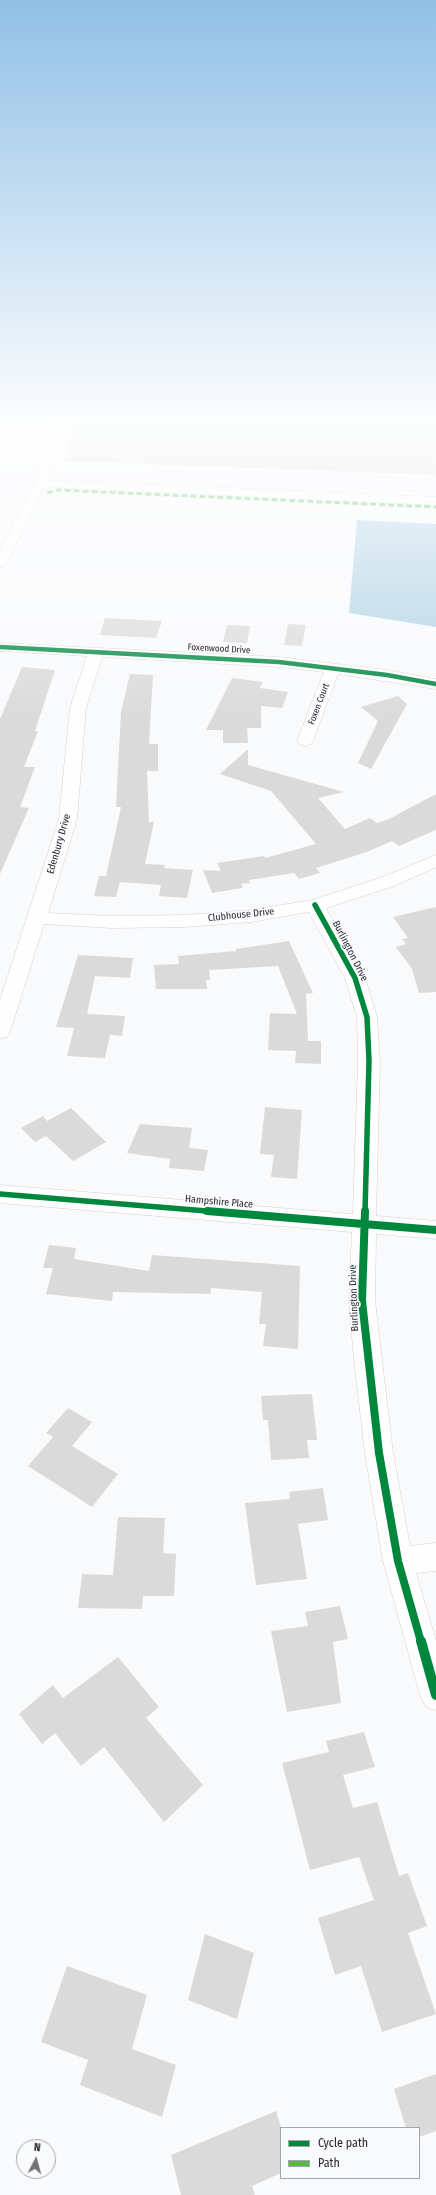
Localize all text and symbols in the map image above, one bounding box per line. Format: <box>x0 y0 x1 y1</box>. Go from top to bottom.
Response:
street label: Foxenwood Drive <box>187 642 251 656</box>
street label: Foxen Court <box>306 682 332 726</box>
street label: Edenbury Drive <box>45 813 73 875</box>
street label: Clubhouse Drive <box>207 906 275 924</box>
street label: Burlington Drive <box>330 919 370 983</box>
street label: Hampshire Place <box>185 1193 253 1211</box>
street label: Burlington Drive <box>347 1265 361 1331</box>
legend <box>280 2127 420 2179</box>
text: Cycle path <box>318 2136 368 2150</box>
north arrow <box>16 2139 56 2179</box>
text: N <box>33 2141 41 2154</box>
text: Path <box>318 2156 340 2170</box>

